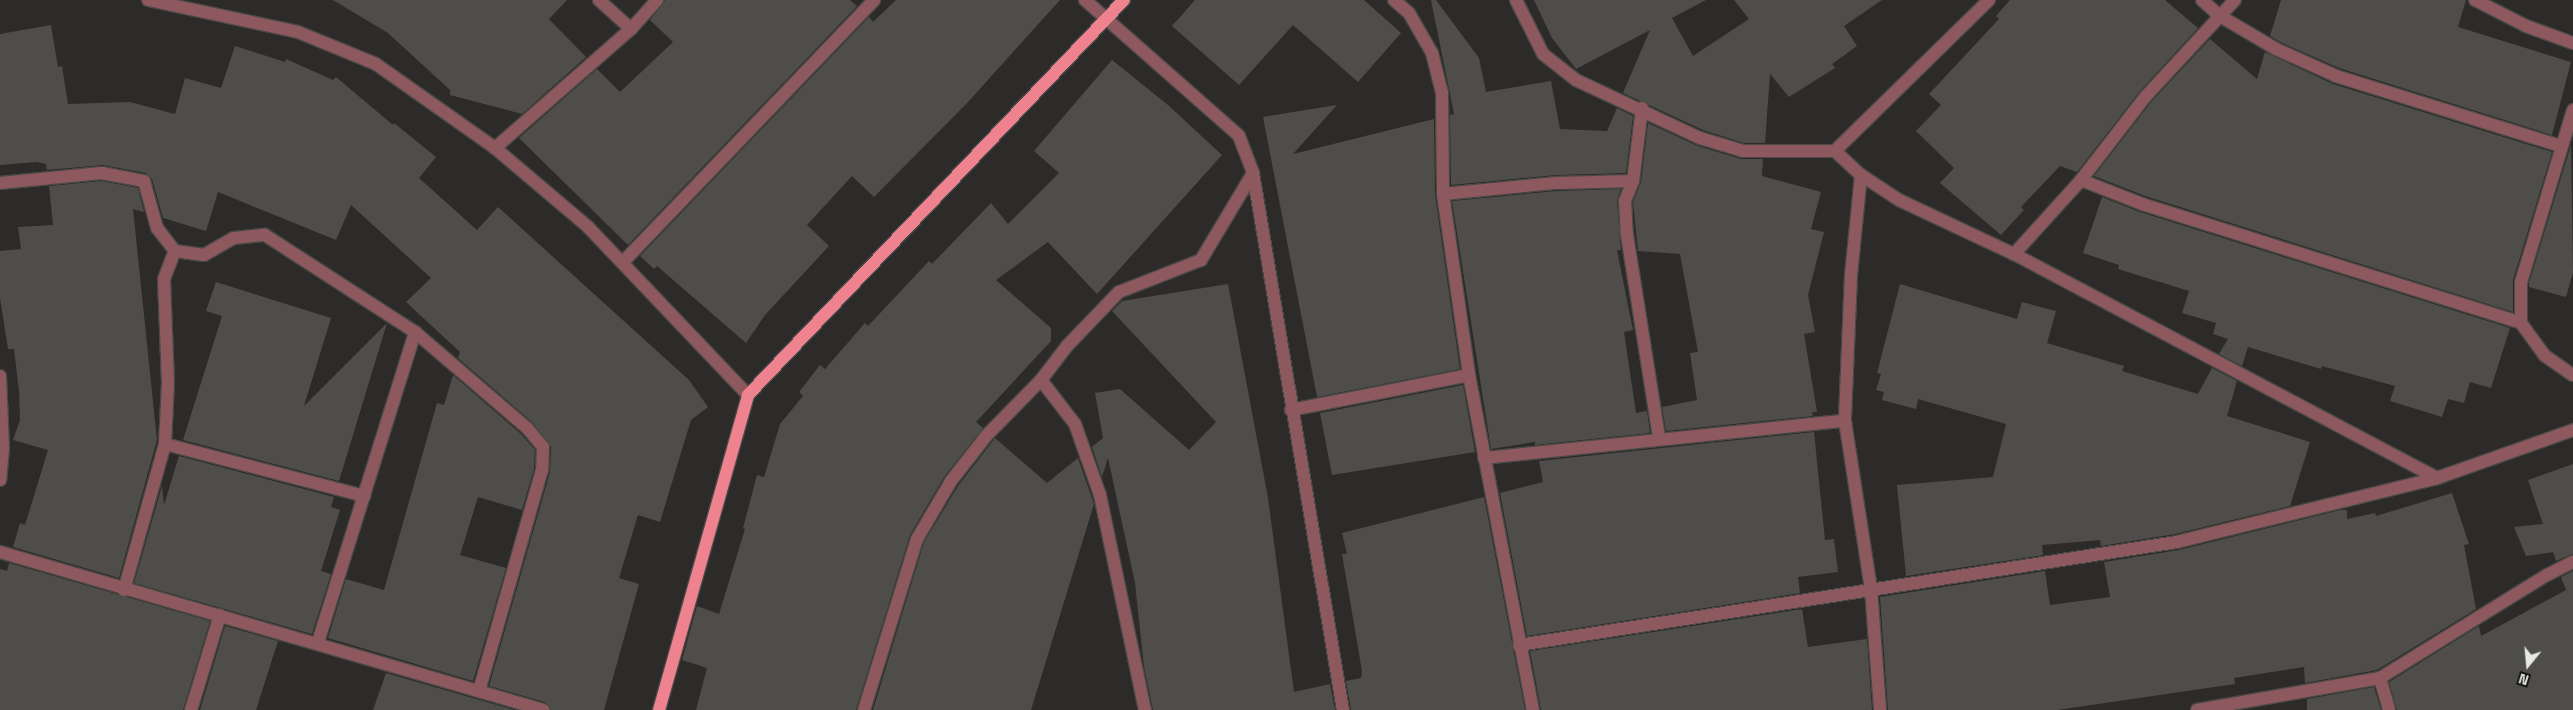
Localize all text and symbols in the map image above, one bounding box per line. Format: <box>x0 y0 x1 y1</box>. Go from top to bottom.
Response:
north arrow <box>2503 640 2553 690</box>
text: N <box>2517 669 2531 689</box>

